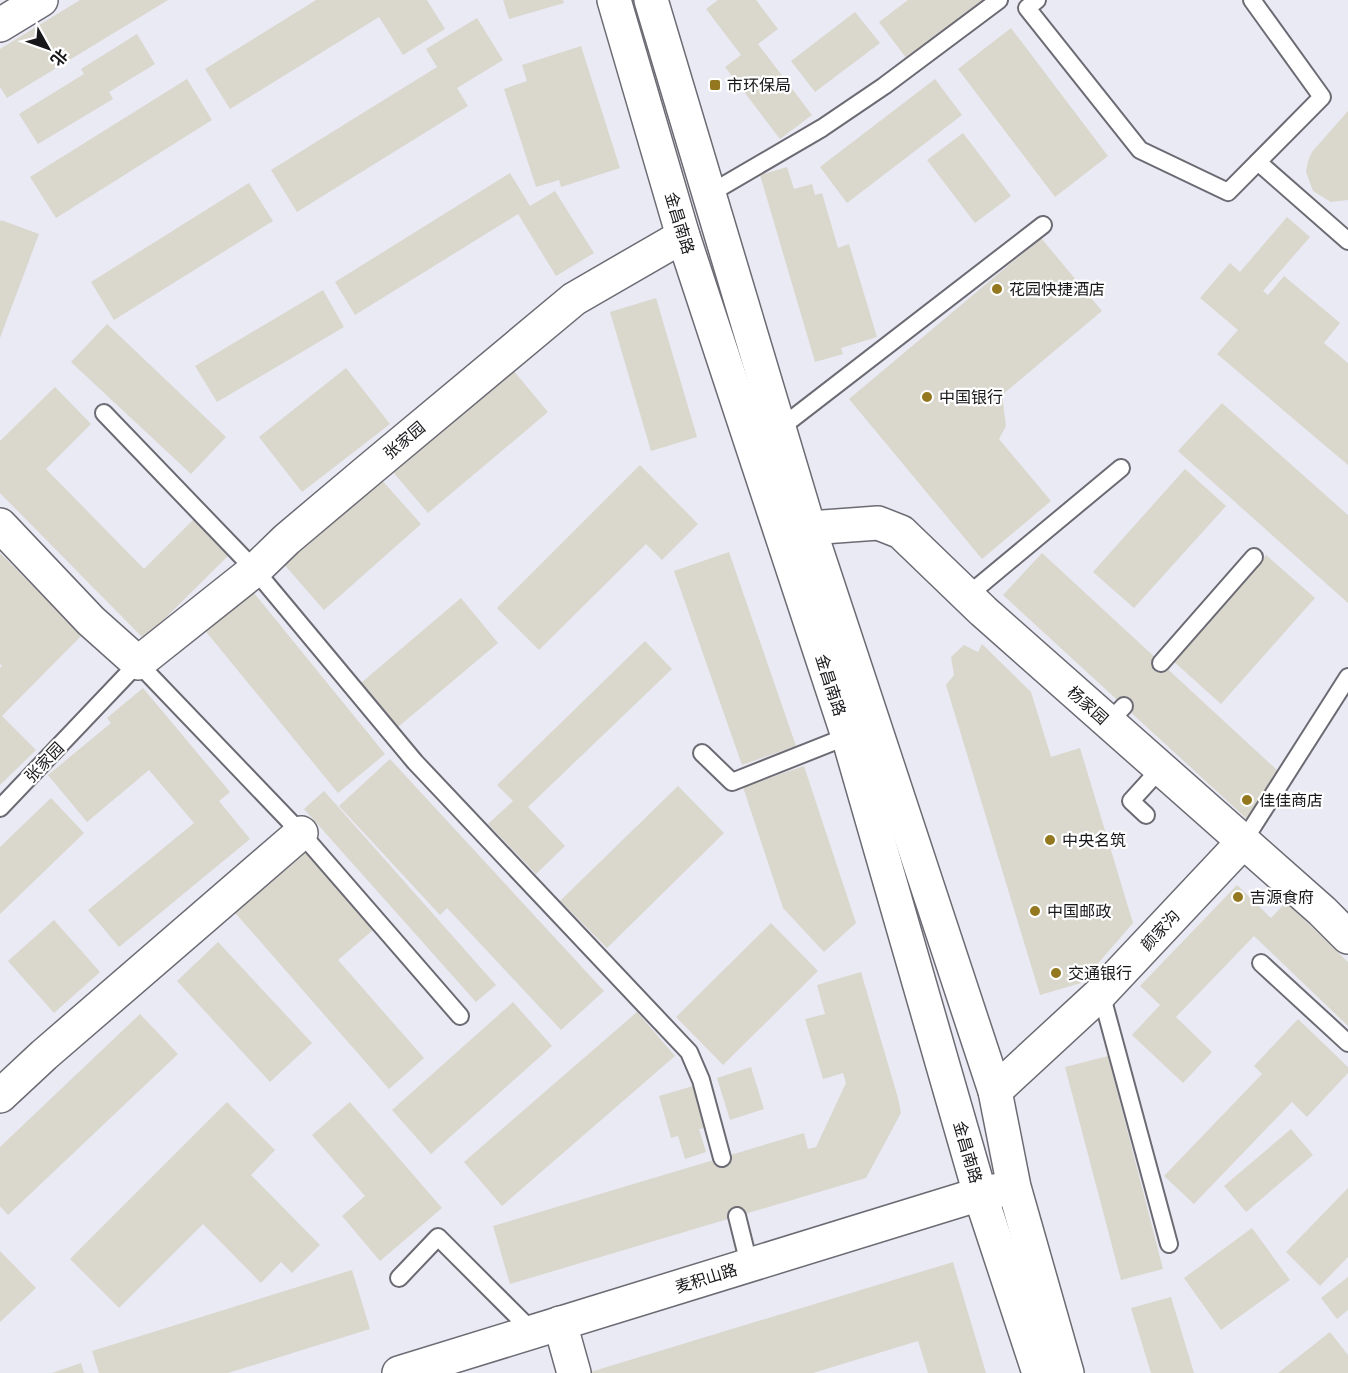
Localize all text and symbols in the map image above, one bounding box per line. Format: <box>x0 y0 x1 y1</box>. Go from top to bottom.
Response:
north arrow <box>18 18 78 78</box>
text: 北 <box>47 46 71 69</box>
place label: 市环保局 <box>727 77 791 94</box>
marker: 市环保局 <box>708 78 722 92</box>
street label: 金昌南路 <box>662 190 697 256</box>
place label: 花园快捷酒店 <box>1009 281 1105 298</box>
marker: 花园快捷酒店 <box>990 282 1004 296</box>
place label: 中国银行 <box>939 389 1003 406</box>
marker: 中国银行 <box>920 390 934 404</box>
street label: 张家园 <box>380 418 428 462</box>
street label: 金昌南路 <box>813 652 848 718</box>
street label: 杨家园 <box>1064 683 1111 728</box>
street label: 张家园 <box>22 739 67 786</box>
place label: 佳佳商店 <box>1259 792 1323 809</box>
marker: 佳佳商店 <box>1240 793 1254 807</box>
place label: 中央名筑 <box>1062 832 1126 849</box>
marker: 中央名筑 <box>1043 833 1057 847</box>
place label: 吉源食府 <box>1250 889 1314 906</box>
marker: 吉源食府 <box>1231 890 1245 904</box>
place label: 中国邮政 <box>1047 903 1111 920</box>
marker: 中国邮政 <box>1028 904 1042 918</box>
street label: 颜家沟 <box>1137 906 1183 954</box>
place label: 交通银行 <box>1068 965 1132 982</box>
marker: 交通银行 <box>1049 966 1063 980</box>
street label: 金昌南路 <box>951 1119 985 1185</box>
street label: 麦积山路 <box>673 1261 739 1296</box>

